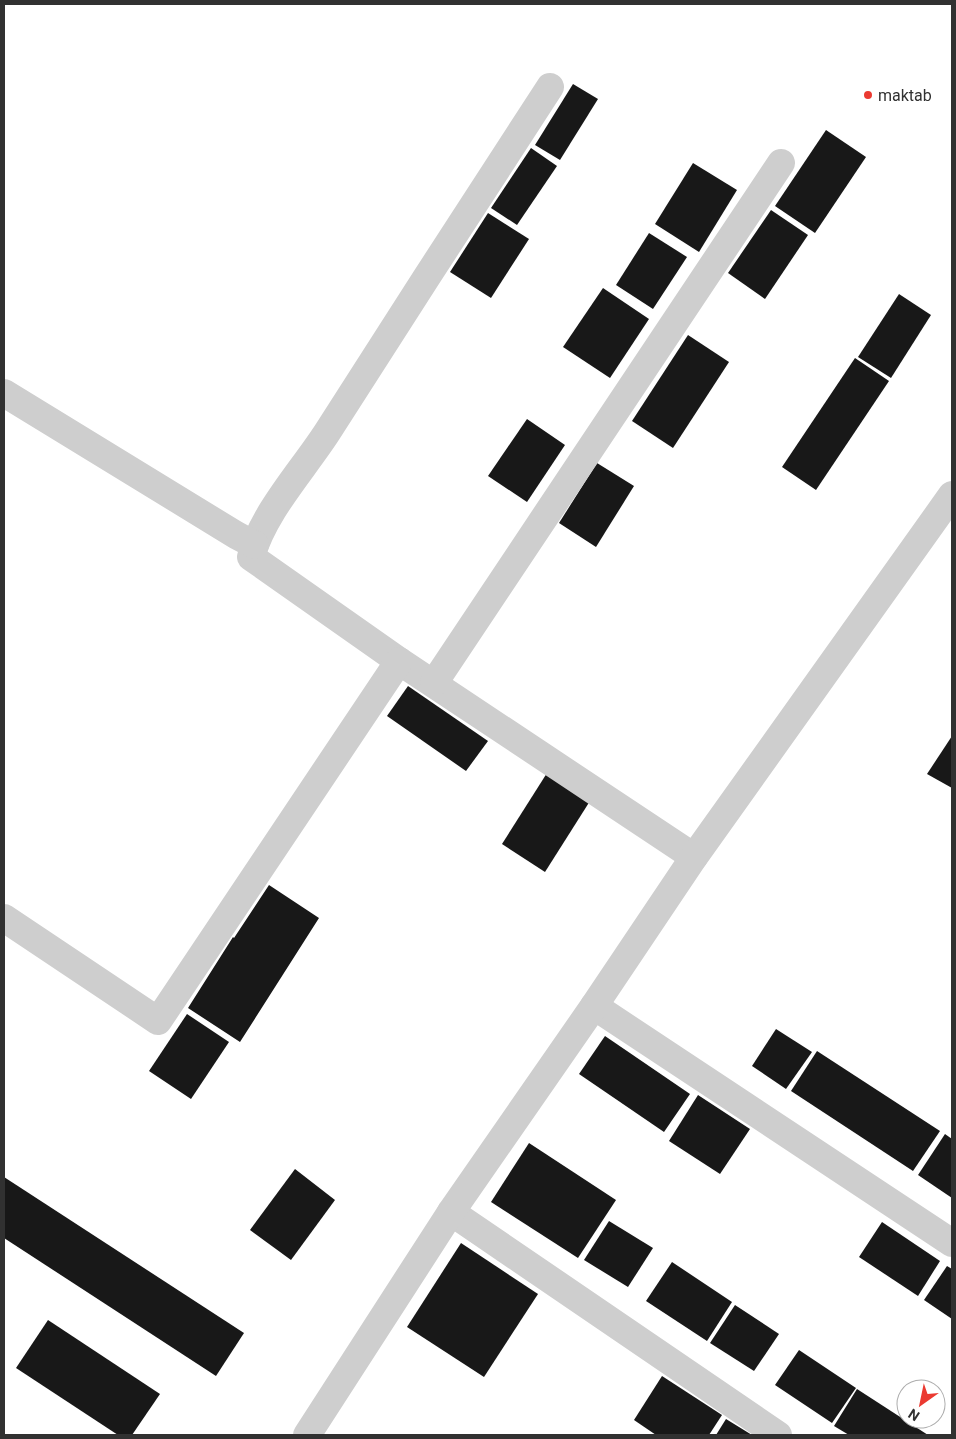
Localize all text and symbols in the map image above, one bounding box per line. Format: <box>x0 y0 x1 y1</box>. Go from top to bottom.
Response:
place label: maktab <box>878 86 932 105</box>
marker: maktab <box>862 89 874 101</box>
north arrow <box>896 1379 946 1429</box>
text: N <box>905 1405 922 1424</box>

